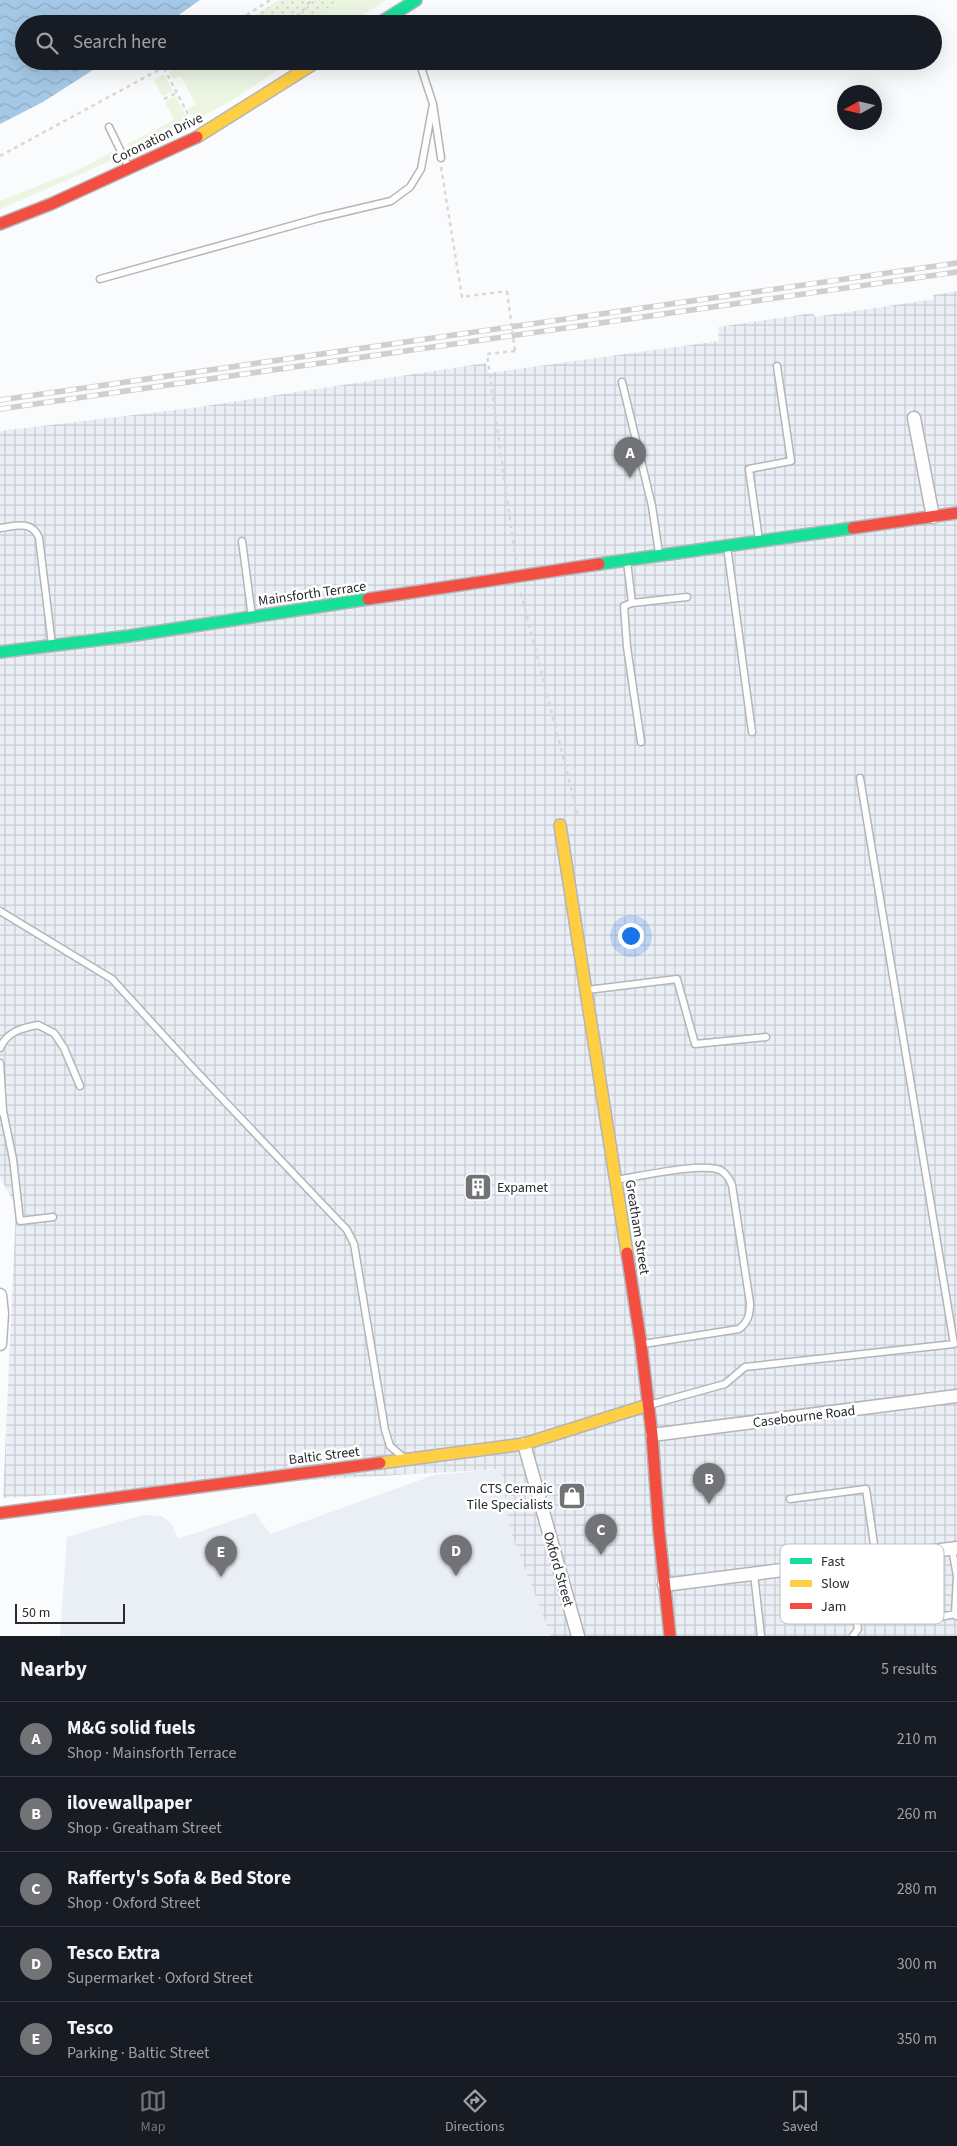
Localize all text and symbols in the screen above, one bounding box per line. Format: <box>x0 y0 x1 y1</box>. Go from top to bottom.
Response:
search box <box>15 15 942 70</box>
icon: search <box>33 29 61 57</box>
text: Search here <box>73 29 167 56</box>
north arrow <box>837 85 882 130</box>
street label: Coronation Drive <box>109 108 206 170</box>
pin: A <box>614 437 646 478</box>
street label: Mainsforth Terrace <box>257 577 367 611</box>
your location <box>618 923 644 949</box>
building icon: Expamet <box>463 1172 493 1202</box>
place label: Expamet <box>497 1178 548 1198</box>
street label: Greatham Street <box>620 1178 654 1276</box>
street label: Casebourne Road <box>752 1401 857 1433</box>
street label: Baltic Street <box>288 1442 361 1470</box>
pin: B <box>693 1463 725 1504</box>
place label: CTS Cermaic Tile Specialists <box>467 1479 554 1515</box>
shop icon: CTS Cermaic Tile Specialists <box>557 1481 587 1511</box>
pin: C <box>585 1514 617 1555</box>
street label: Oxford Street <box>538 1529 578 1609</box>
pin: D <box>440 1535 472 1576</box>
pin: E <box>205 1536 237 1577</box>
legend <box>780 1544 944 1624</box>
text: Fast <box>821 1552 845 1572</box>
text: Slow <box>821 1574 850 1594</box>
text: Jam <box>821 1597 846 1617</box>
scale bar <box>15 1601 125 1624</box>
text: 50 m <box>22 1603 50 1623</box>
text: Nearby <box>20 1654 87 1684</box>
text: 5 results <box>881 1658 937 1680</box>
text: M&G solid fuels <box>67 1715 195 1742</box>
text: A <box>31 1728 41 1750</box>
text: 210 m <box>897 1728 937 1750</box>
text: Shop · Mainsforth Terrace <box>67 1742 236 1764</box>
text: ilovewallpaper <box>67 1790 192 1817</box>
text: B <box>31 1803 41 1825</box>
text: 260 m <box>897 1803 937 1825</box>
text: Shop · Greatham Street <box>67 1817 222 1839</box>
text: Rafferty's Sofa & Bed Store <box>67 1865 291 1892</box>
text: C <box>31 1878 41 1900</box>
text: 280 m <box>897 1878 937 1900</box>
text: Shop · Oxford Street <box>67 1892 200 1914</box>
text: Tesco Extra <box>67 1940 160 1967</box>
text: D <box>31 1953 41 1975</box>
text: 300 m <box>897 1953 937 1975</box>
text: Supermarket · Oxford Street <box>67 1967 253 1989</box>
text: Tesco <box>67 2015 113 2042</box>
text: E <box>32 2028 40 2050</box>
text: 350 m <box>897 2028 937 2050</box>
text: Parking · Baltic Street <box>67 2042 210 2064</box>
tab: Map <box>139 2087 167 2137</box>
tab: Directions <box>445 2087 504 2137</box>
tab: Saved <box>782 2087 818 2137</box>

